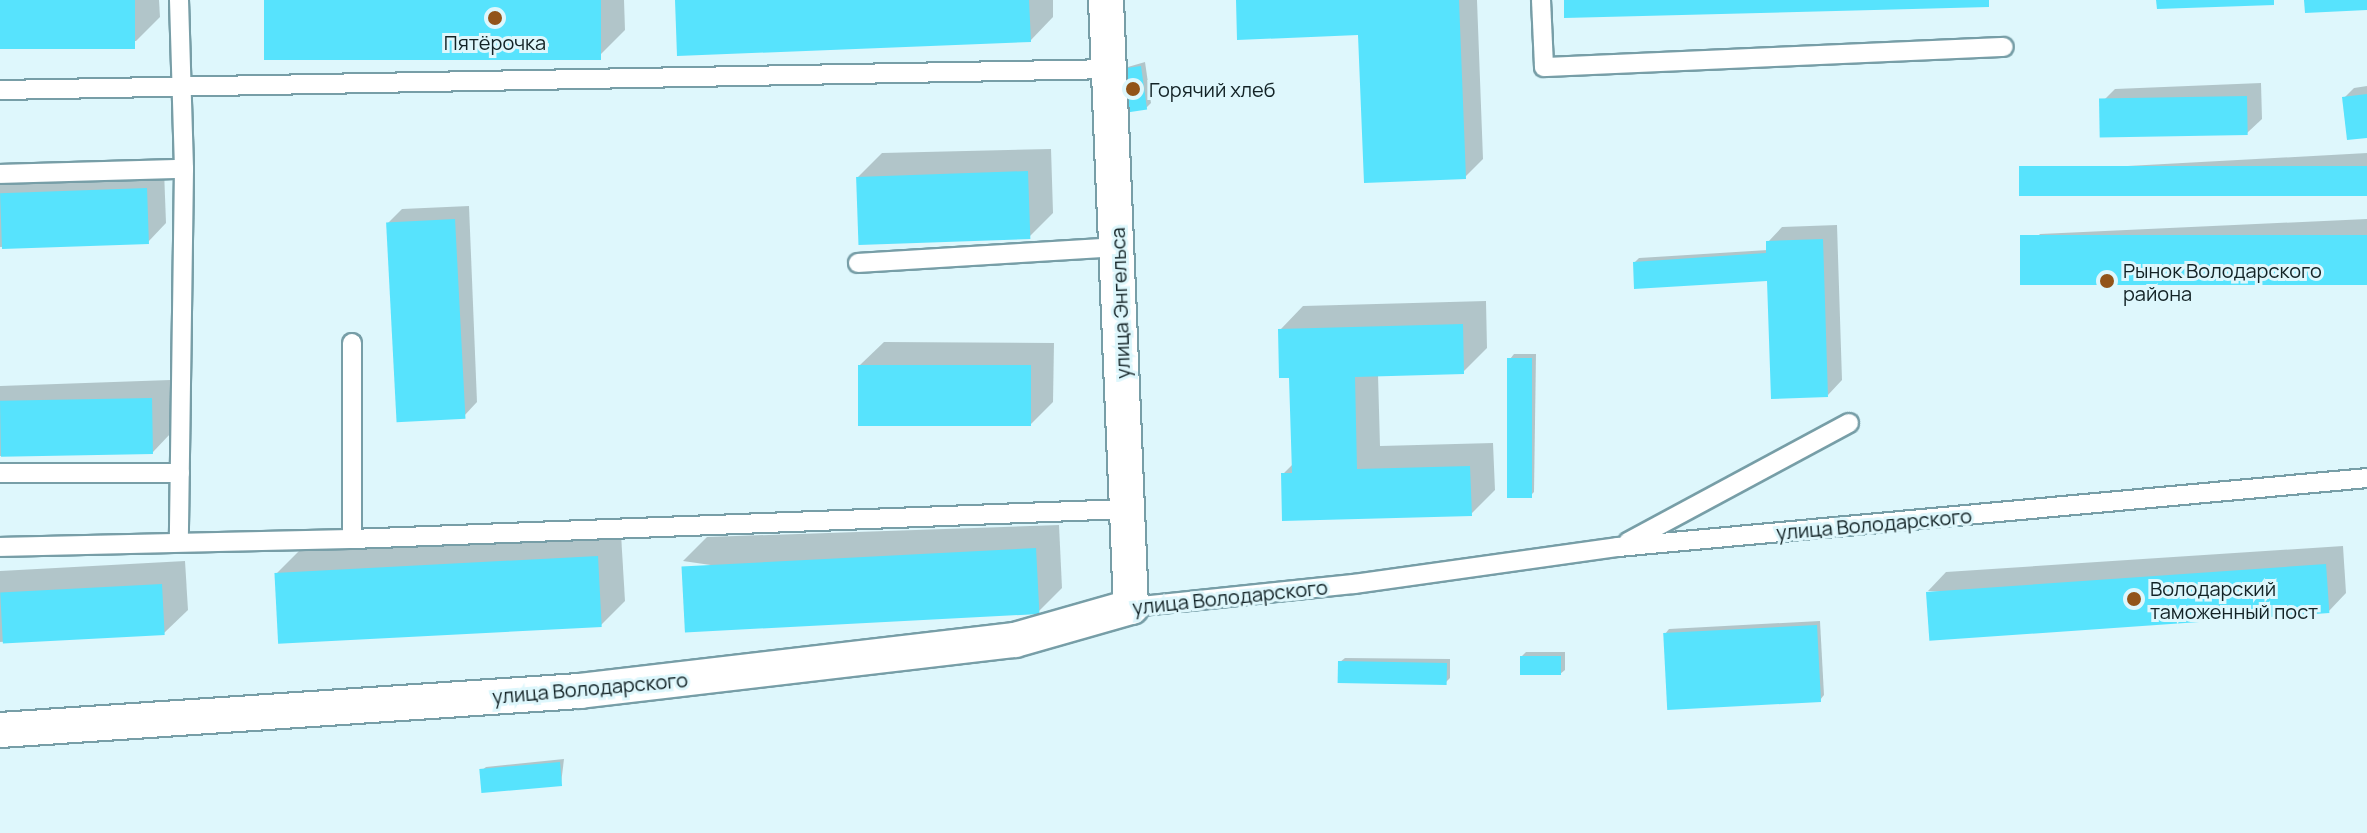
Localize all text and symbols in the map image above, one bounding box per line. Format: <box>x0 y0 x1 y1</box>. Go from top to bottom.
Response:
marker: Пятёрочка <box>486 9 504 27</box>
place label: Пятёрочка <box>444 30 546 54</box>
place label: Горячий хлеб <box>1149 77 1275 101</box>
marker: Горячий хлеб <box>1124 80 1142 98</box>
street label: улица Энгельса <box>1105 227 1135 379</box>
place label: Рынок Володарского района <box>2123 258 2322 305</box>
marker: Рынок Володарского района <box>2098 272 2116 290</box>
street label: улица Володарского <box>1775 503 1973 545</box>
street label: улица Володарского <box>1131 575 1329 619</box>
place label: Володарский таможенный пост <box>2150 576 2318 623</box>
marker: Володарский таможенный пост <box>2125 590 2143 608</box>
street label: улица Володарского <box>491 667 689 709</box>

